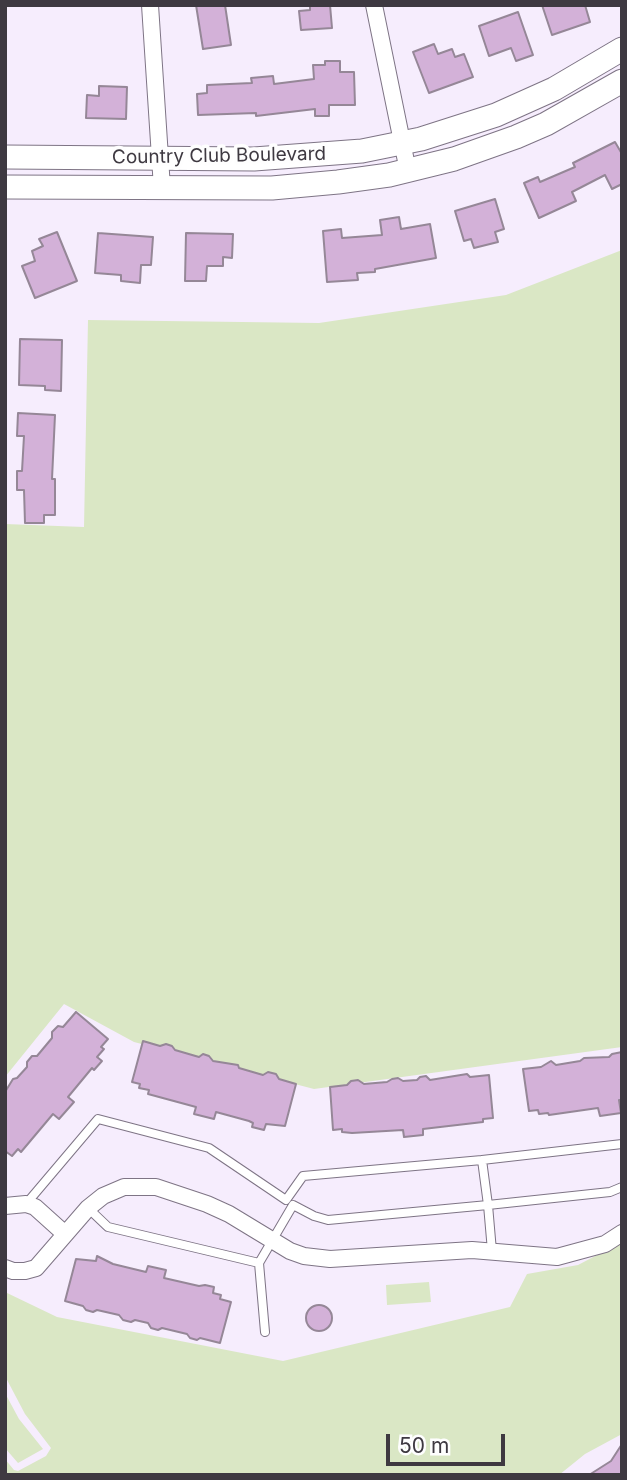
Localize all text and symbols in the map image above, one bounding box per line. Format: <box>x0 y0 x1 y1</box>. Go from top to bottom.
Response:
street label: Country Club Boulevard <box>112 143 326 169</box>
scale bar <box>389 1420 508 1464</box>
text: 50 m <box>399 1433 449 1458</box>

